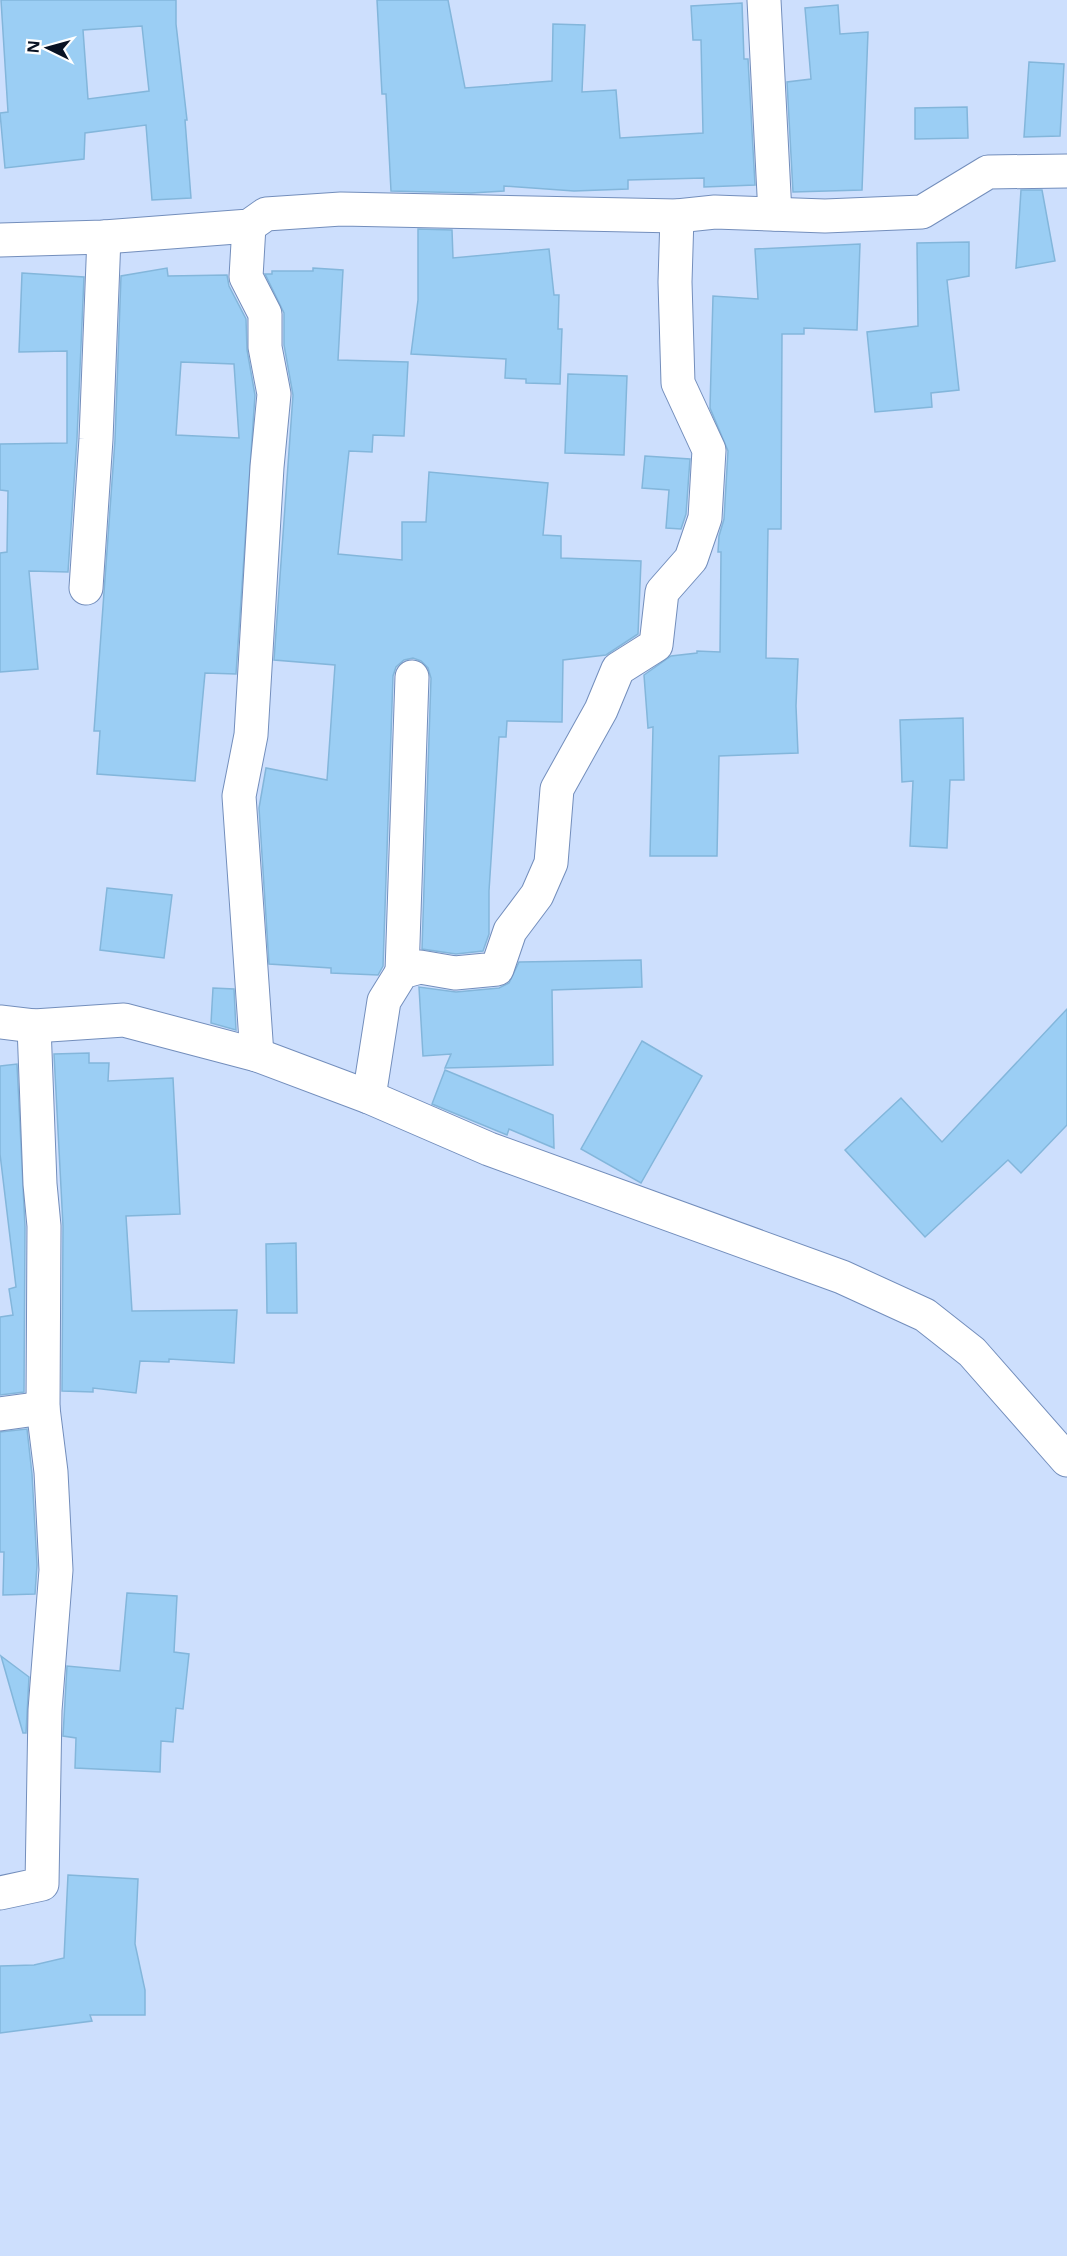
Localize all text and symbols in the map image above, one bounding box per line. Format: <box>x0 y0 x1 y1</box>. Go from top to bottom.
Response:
north arrow <box>18 18 78 78</box>
text: N <box>22 39 45 54</box>

